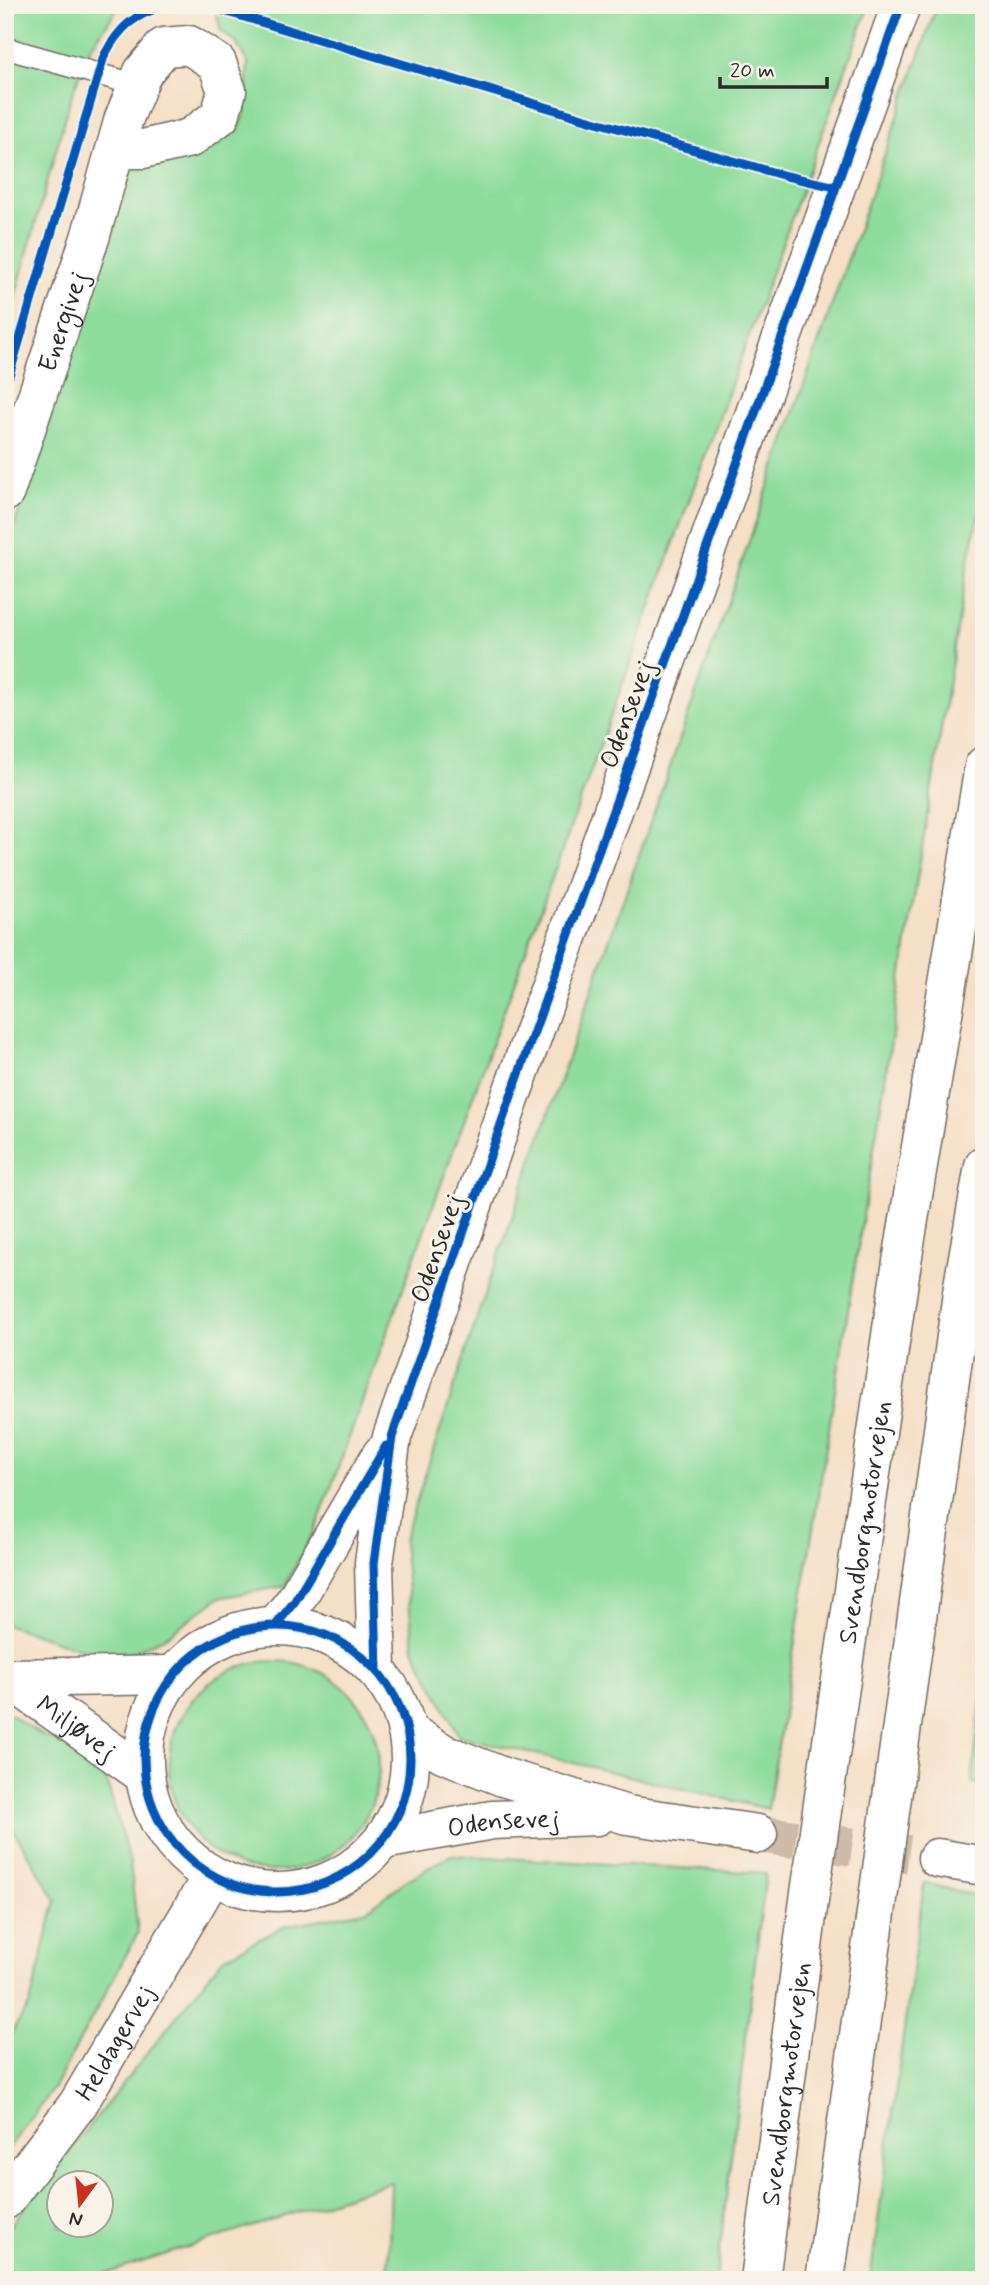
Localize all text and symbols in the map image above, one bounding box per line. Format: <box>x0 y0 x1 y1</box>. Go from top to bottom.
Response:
scale bar <box>720 46 826 90</box>
text: 20 m <box>730 57 775 85</box>
street label: Energivej <box>31 267 97 377</box>
street label: Odensevej <box>593 656 663 773</box>
street label: Odensevej <box>403 1190 472 1308</box>
street label: Svendborgmotorvejen <box>831 1399 900 1646</box>
street label: Miljøvej <box>29 1688 122 1769</box>
street label: Odensevej <box>445 1802 560 1847</box>
street label: Svendborgmotorvejen <box>755 1960 820 2208</box>
street label: Heldagervej <box>69 1979 163 2108</box>
north arrow <box>46 2170 116 2240</box>
text: N <box>67 2205 85 2233</box>

